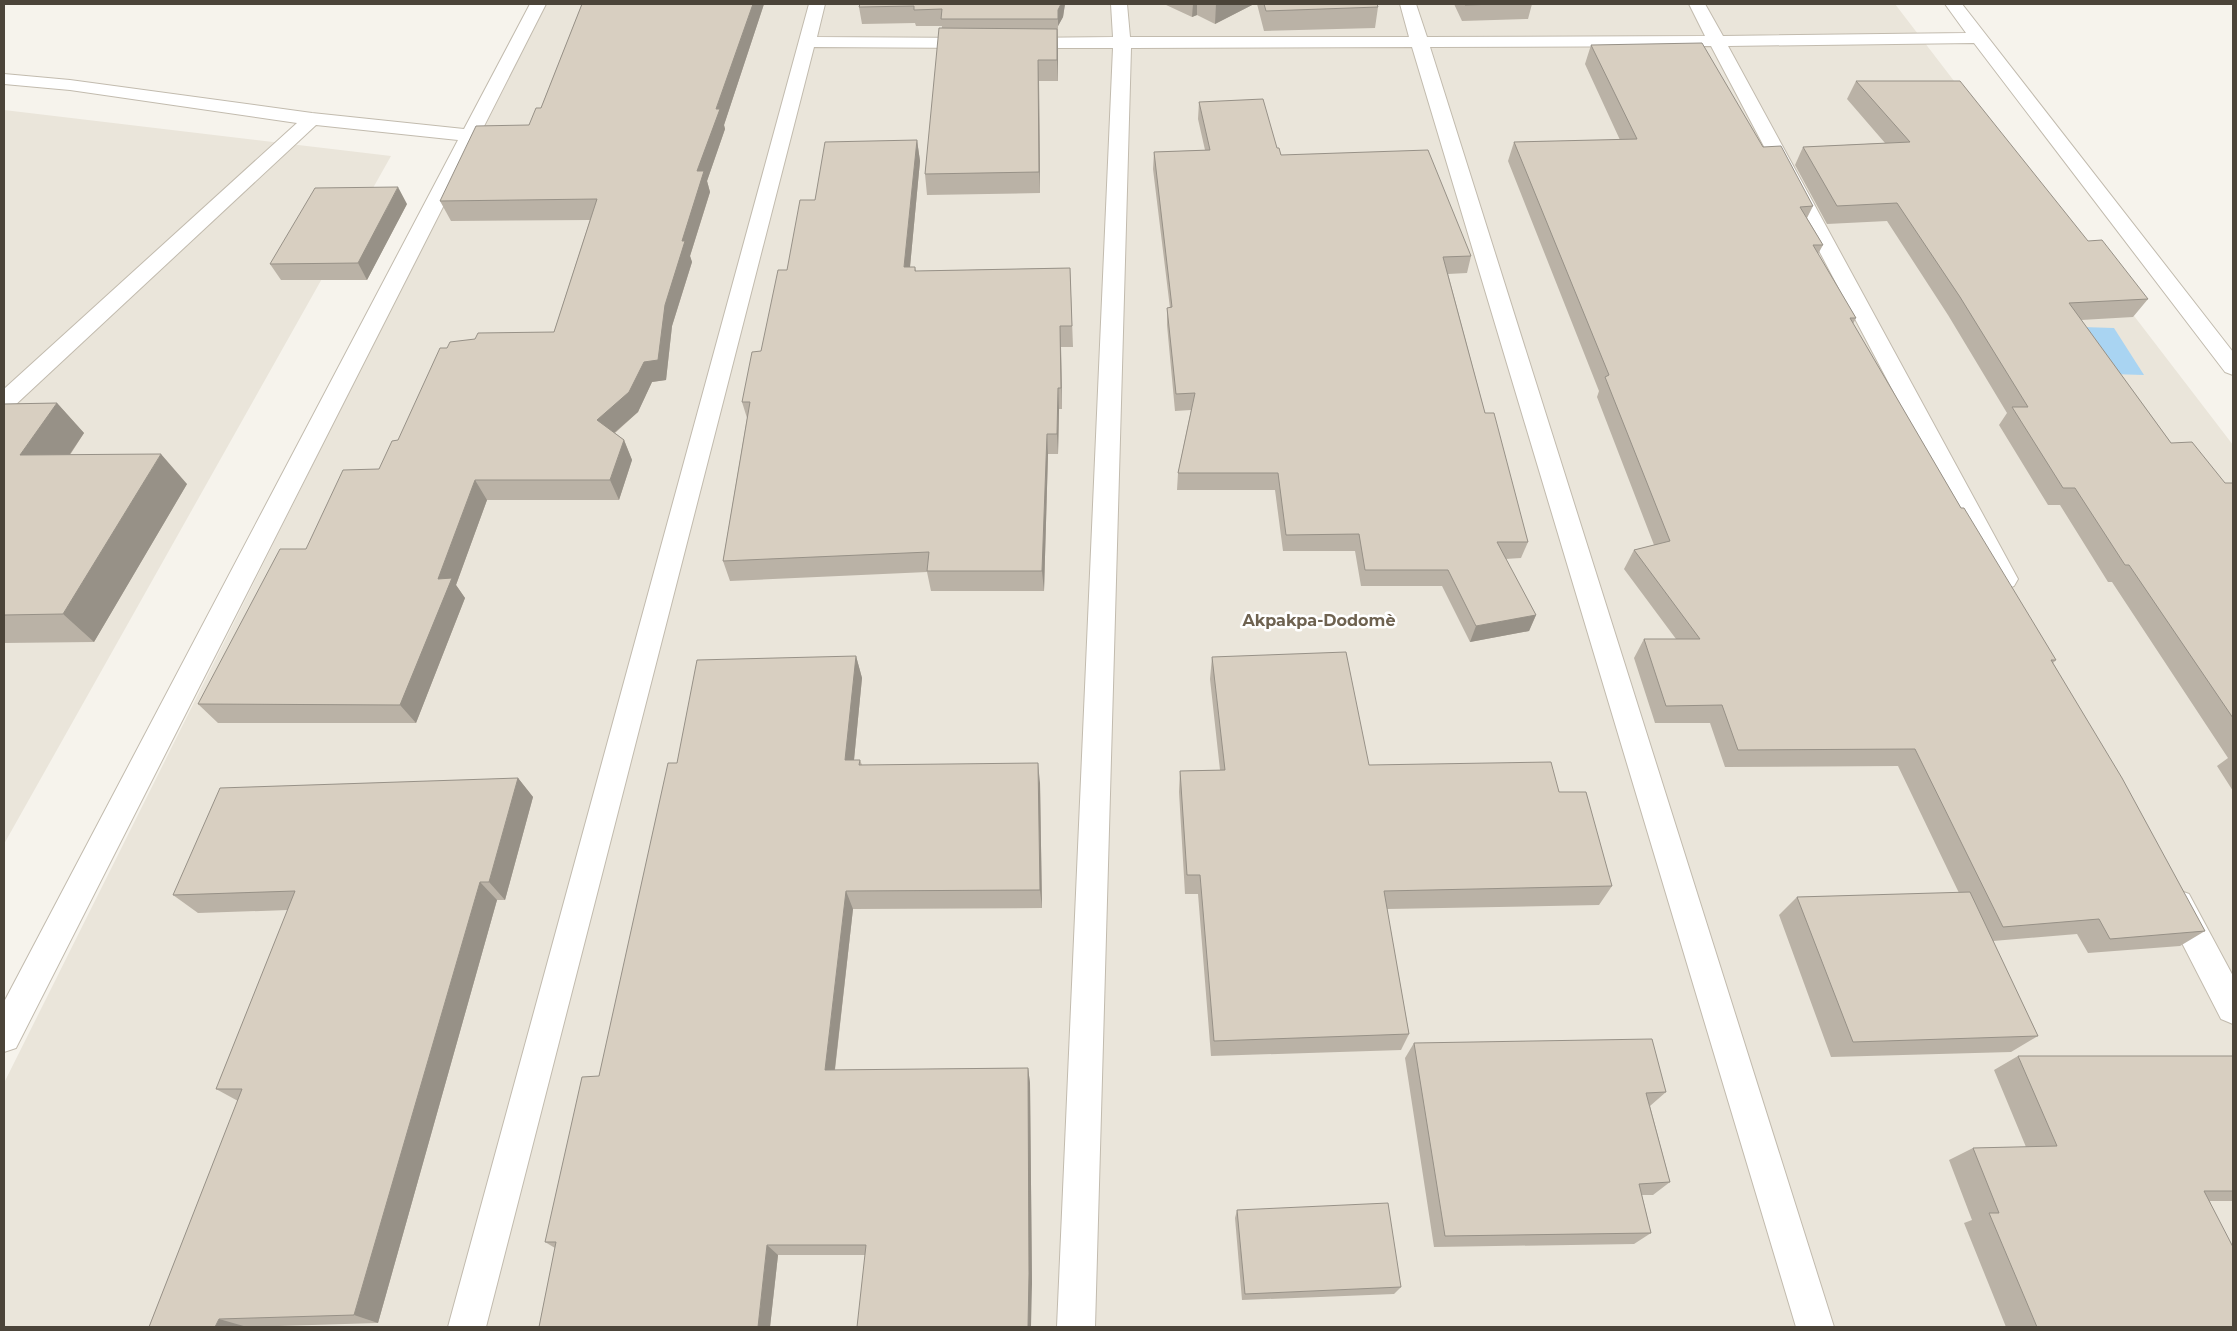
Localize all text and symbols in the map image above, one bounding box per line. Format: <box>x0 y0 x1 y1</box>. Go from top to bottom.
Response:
district label: Akpakpa-Dodomè <box>1242 611 1396 630</box>

